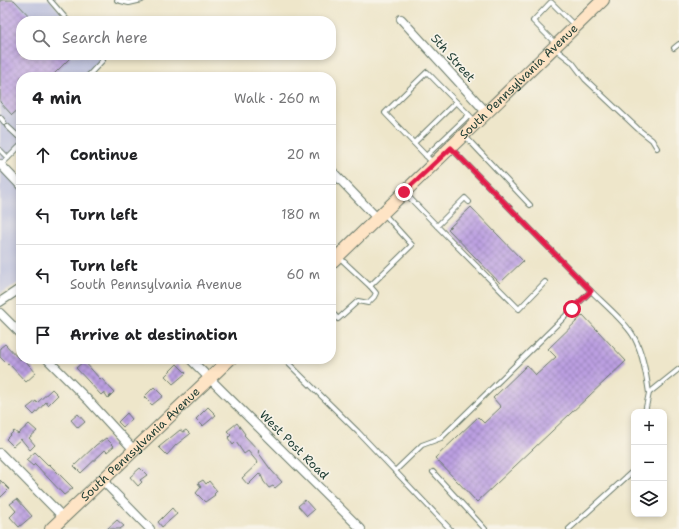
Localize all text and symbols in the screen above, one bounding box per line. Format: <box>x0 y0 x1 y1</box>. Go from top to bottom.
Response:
search box <box>16 16 336 60</box>
street label: South Pennsylvania Avenue <box>456 20 582 143</box>
icon: search <box>30 27 52 49</box>
text: Search here <box>62 28 148 48</box>
street label: 5th Street <box>427 31 479 85</box>
text: 4 min <box>32 87 82 109</box>
text: Walk · 260 m <box>234 90 320 107</box>
icon: ahead <box>32 144 54 166</box>
text: Continue <box>70 145 138 165</box>
text: 20 m <box>287 146 320 163</box>
route end <box>395 183 413 201</box>
icon: left <box>32 204 54 226</box>
text: Turn left <box>70 205 138 225</box>
text: 180 m <box>281 206 320 223</box>
text: Turn left <box>70 256 138 276</box>
icon: left <box>32 264 54 286</box>
text: 60 m <box>287 266 320 283</box>
text: South Pennsylvania Avenue <box>70 276 242 293</box>
route start <box>563 300 581 318</box>
icon: arrive <box>32 324 54 346</box>
text: Arrive at destination <box>70 325 238 345</box>
street label: South Pennsylvania Avenue <box>77 384 204 505</box>
street label: West Post Road <box>256 407 332 483</box>
map controls <box>631 409 667 517</box>
button: + <box>631 409 667 445</box>
button: − <box>631 445 667 481</box>
button: layers <box>631 481 667 517</box>

